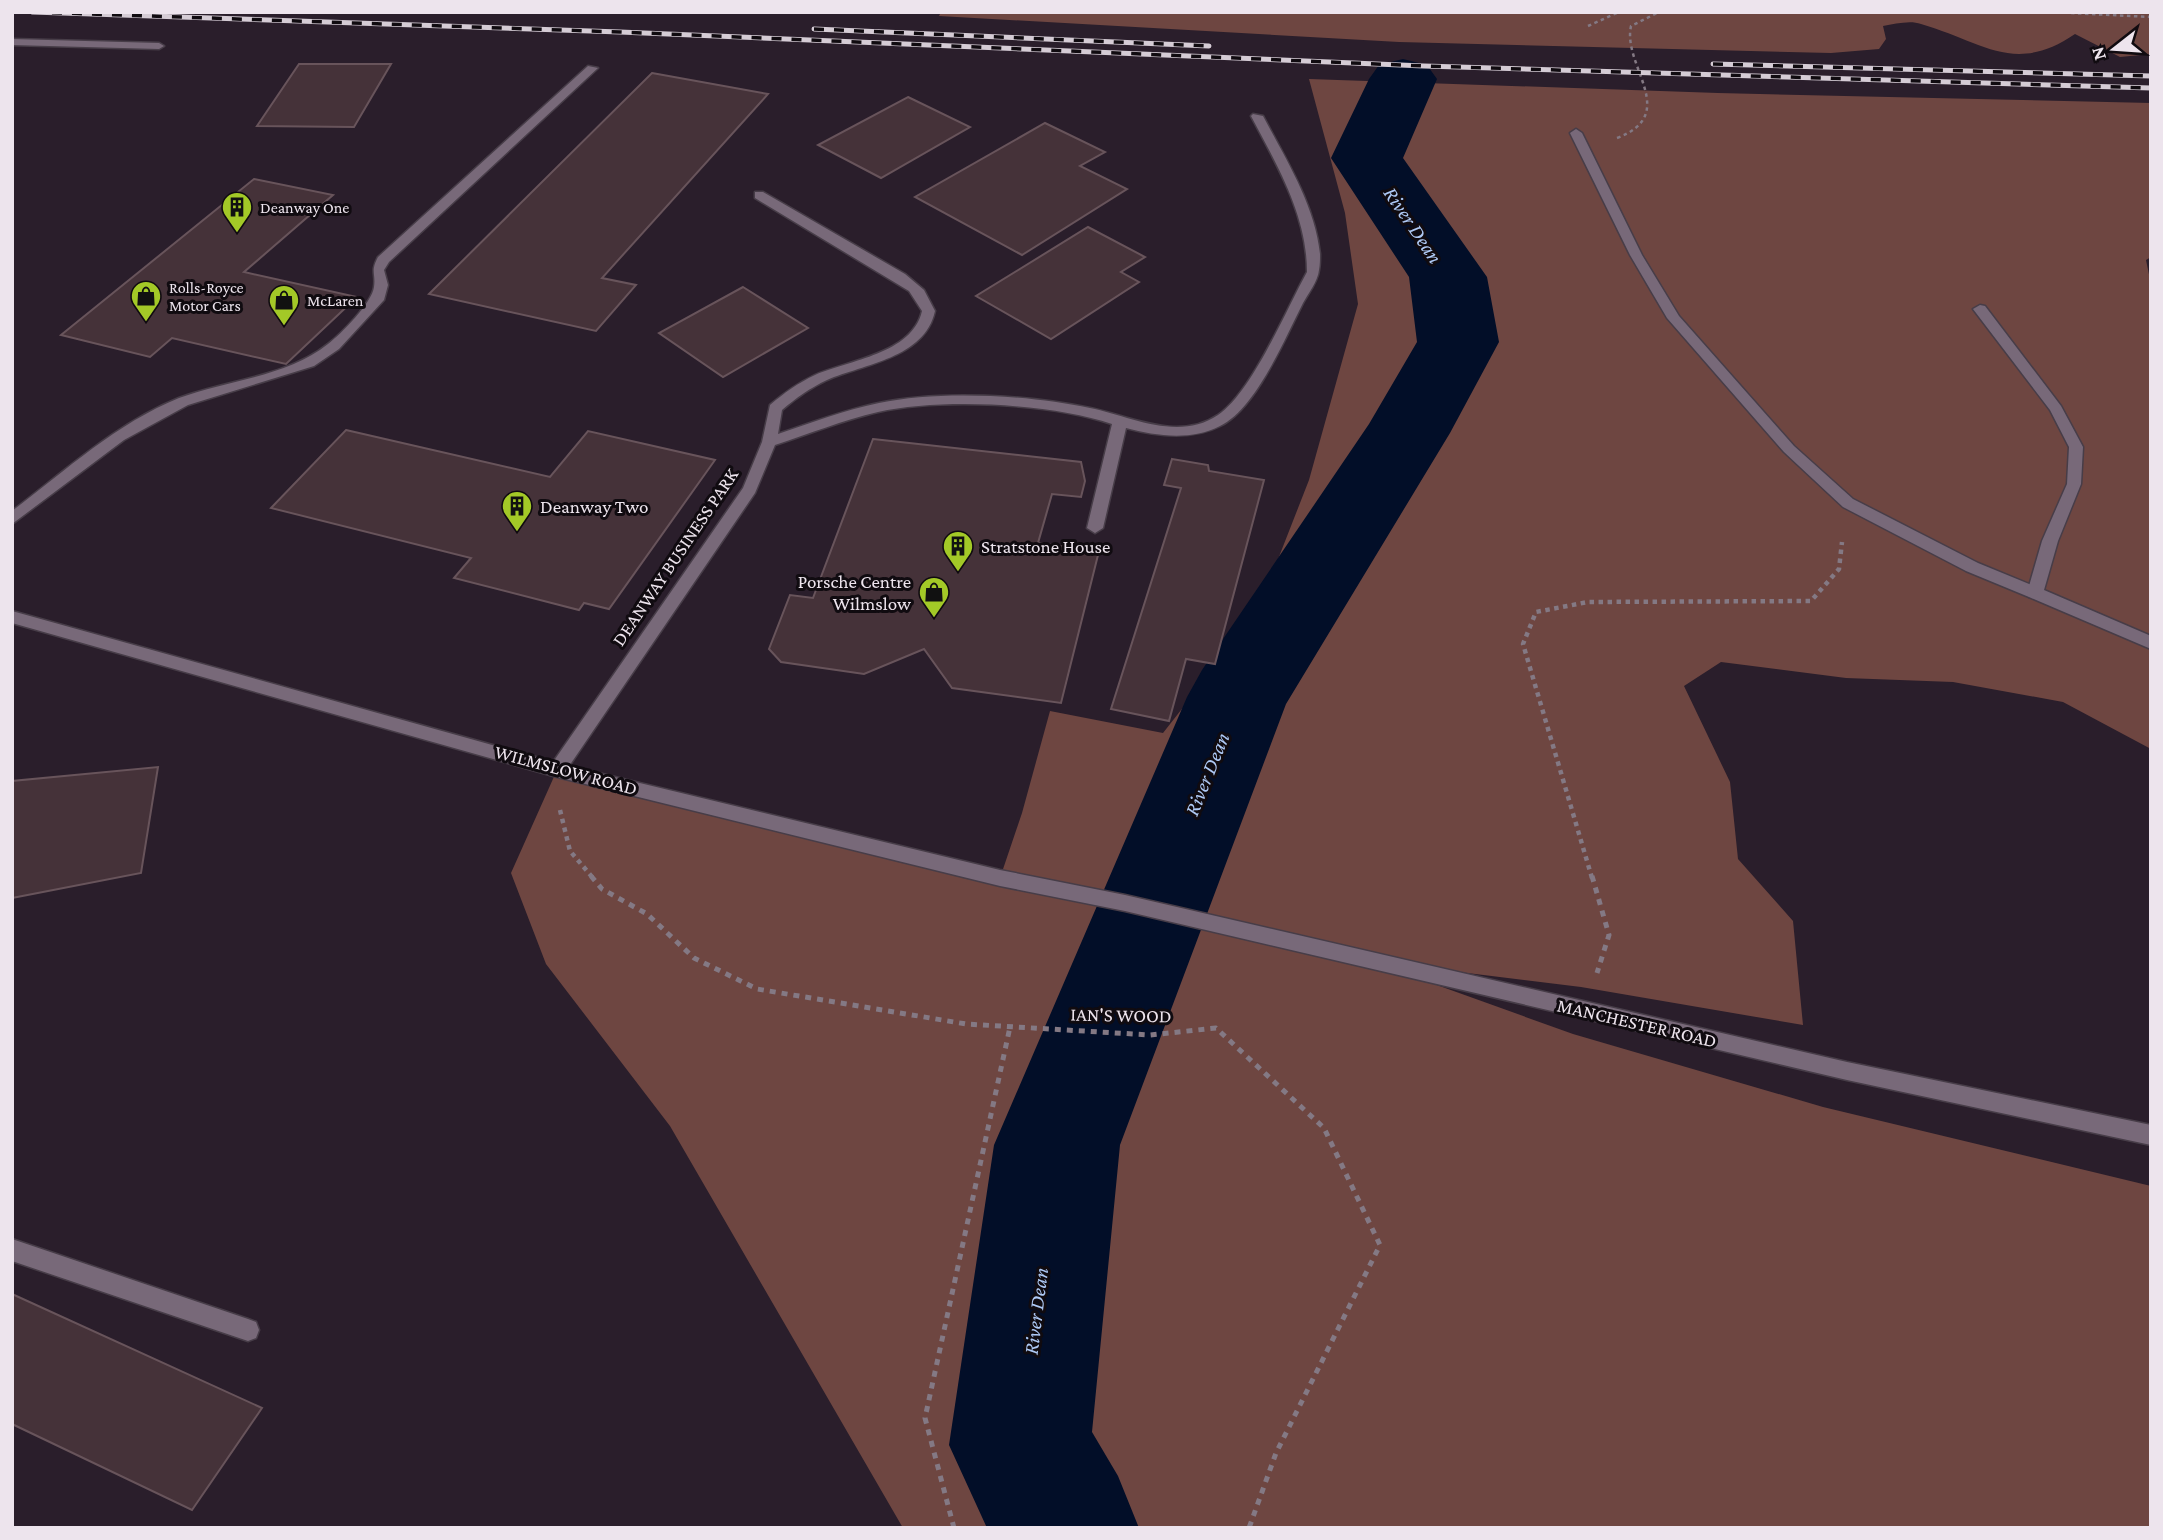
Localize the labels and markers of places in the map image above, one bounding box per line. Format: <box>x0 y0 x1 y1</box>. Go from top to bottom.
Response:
building icon: Deanway One <box>220 190 254 234</box>
place label: Deanway One <box>260 199 349 217</box>
shop icon: Rolls-Royce Motor Cars <box>129 279 163 323</box>
place label: Rolls-Royce Motor Cars <box>169 279 244 314</box>
shop icon: McLaren <box>267 283 301 327</box>
place label: McLaren <box>307 292 364 309</box>
building icon: Deanway Two <box>500 489 534 533</box>
place label: Deanway Two <box>540 496 648 517</box>
building icon: Stratstone House <box>941 529 975 573</box>
place label: Stratstone House <box>981 536 1110 557</box>
place label: Porsche Centre Wilmslow <box>798 571 911 614</box>
shop icon: Porsche Centre Wilmslow <box>917 575 951 619</box>

